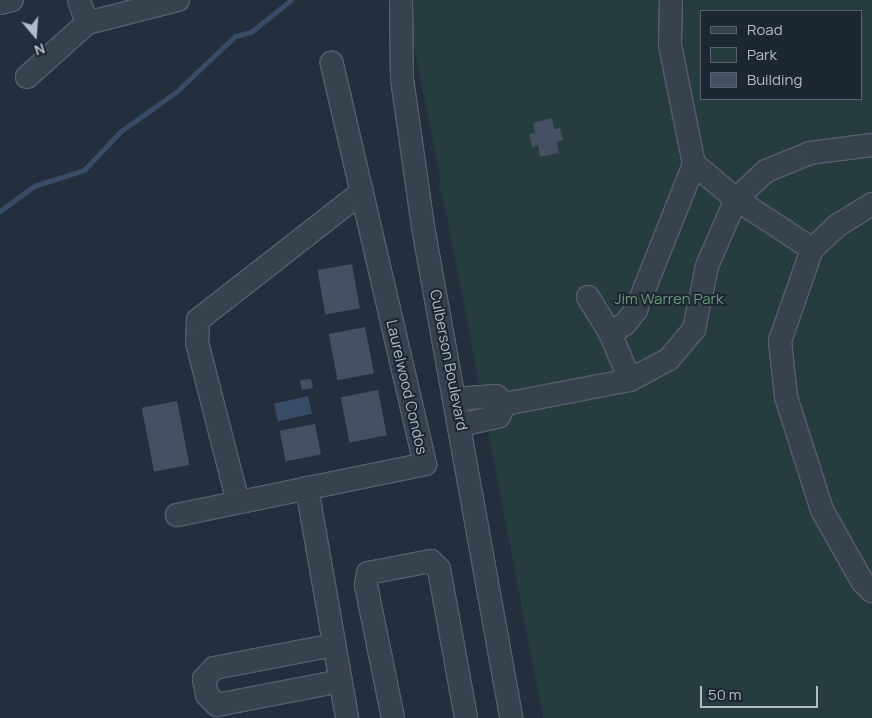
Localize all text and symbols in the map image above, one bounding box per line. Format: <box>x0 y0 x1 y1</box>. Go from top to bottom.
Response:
north arrow <box>10 10 60 60</box>
legend <box>700 10 862 100</box>
text: Road <box>747 19 783 40</box>
text: N <box>32 39 48 60</box>
text: Park <box>747 44 777 65</box>
text: Building <box>747 69 802 90</box>
street label: Culberson Boulevard <box>427 288 471 432</box>
park label: Jim Warren Park <box>615 290 723 308</box>
street label: Laurelwood Condos <box>383 318 431 456</box>
scale bar <box>702 676 820 708</box>
text: 50 m <box>708 684 742 705</box>

